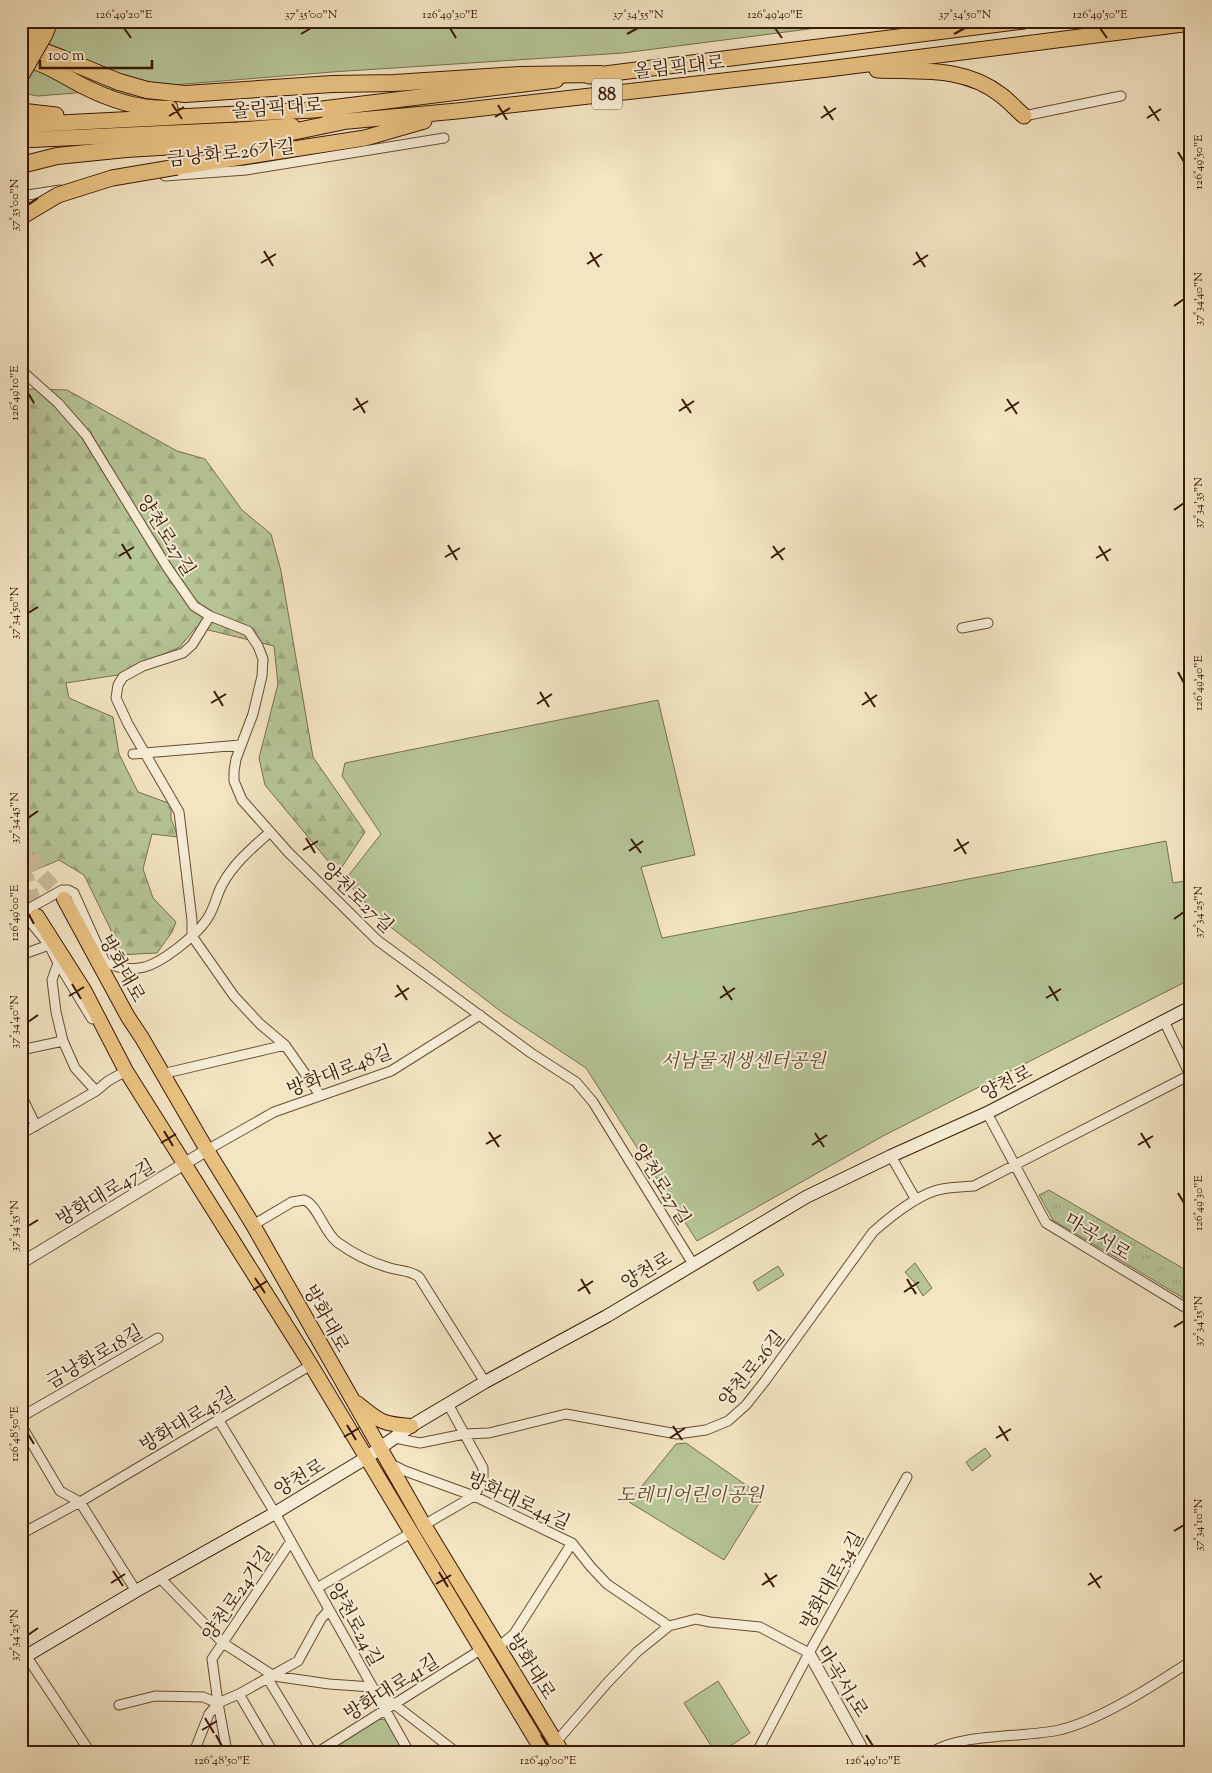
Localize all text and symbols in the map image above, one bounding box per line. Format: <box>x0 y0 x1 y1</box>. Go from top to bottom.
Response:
text: 126°49'20"E <box>96 6 153 24</box>
text: 37°35'00"N <box>285 6 338 24</box>
text: 126°49'30"E <box>422 6 479 24</box>
text: 37°34'55"N <box>613 6 664 24</box>
text: 126°49'40"E <box>747 6 804 24</box>
text: 37°34'50"N <box>939 6 992 24</box>
text: 126°49'50"E <box>1072 6 1128 24</box>
scale bar <box>40 38 152 70</box>
text: 100 m <box>48 46 85 67</box>
street label: 올림픽대로 <box>632 50 726 87</box>
road number: 88 <box>592 78 622 110</box>
street label: 올림픽대로 <box>230 93 324 126</box>
street label: 금낭화로26가길 <box>166 134 297 175</box>
text: 126°49'50"E <box>1190 134 1208 190</box>
text: 37°35'00"N <box>6 178 24 231</box>
text: 37°34'40"N <box>1190 272 1208 326</box>
text: 126°49'10"E <box>6 365 24 420</box>
text: 37°34'35"N <box>1190 477 1208 529</box>
street label: 양천로27길 <box>129 490 201 582</box>
text: 37°34'50"N <box>6 586 24 639</box>
text: 126°49'40"E <box>1190 654 1208 711</box>
text: 37°34'45"N <box>6 792 24 844</box>
street label: 양천로27길 <box>314 857 399 940</box>
text: 126°49'00"E <box>6 884 24 941</box>
text: 37°34'25"N <box>1190 885 1208 938</box>
street label: 방화대로 <box>91 931 150 1008</box>
text: 37°34'40"N <box>6 995 24 1049</box>
street label: 방화대로48길 <box>283 1040 396 1105</box>
park label: 서남물재생센터공원 <box>660 1049 827 1076</box>
street label: 양천로 <box>976 1060 1038 1109</box>
street label: 양천로27길 <box>624 1139 696 1231</box>
street label: 방화대로47길 <box>52 1154 161 1234</box>
text: 126°49'30"E <box>1190 1174 1208 1231</box>
text: 37°34'35"N <box>6 1200 24 1252</box>
street label: 마곡서로 <box>1058 1208 1135 1269</box>
street label: 양천로 <box>617 1246 678 1298</box>
street label: 방화대로 <box>295 1281 354 1358</box>
text: 37°34'15"N <box>1190 1295 1208 1346</box>
street label: 금낭화로18길 <box>42 1320 149 1397</box>
street label: 양천로26길 <box>714 1325 792 1414</box>
street label: 방화대로45길 <box>135 1382 241 1460</box>
text: 126°48'50"E <box>6 1405 24 1462</box>
street label: 양천로 <box>270 1453 331 1505</box>
street label: 방화대로44길 <box>462 1467 574 1538</box>
park label: 도레미어린이공원 <box>617 1483 765 1510</box>
text: 37°34'10"N <box>1190 1498 1208 1551</box>
street label: 방화대로34길 <box>795 1527 871 1635</box>
street label: 양천로24가길 <box>197 1541 281 1648</box>
street label: 양천로24길 <box>320 1578 388 1672</box>
text: 37°34'25"N <box>6 1608 24 1661</box>
street label: 방화대로 <box>499 1629 561 1706</box>
street label: 마곡서1로 <box>808 1641 873 1723</box>
street label: 방화대로41길 <box>339 1649 445 1729</box>
text: 126°48'50"E <box>194 1752 251 1770</box>
text: 126°49'00"E <box>520 1752 577 1770</box>
text: 126°49'10"E <box>846 1752 901 1770</box>

